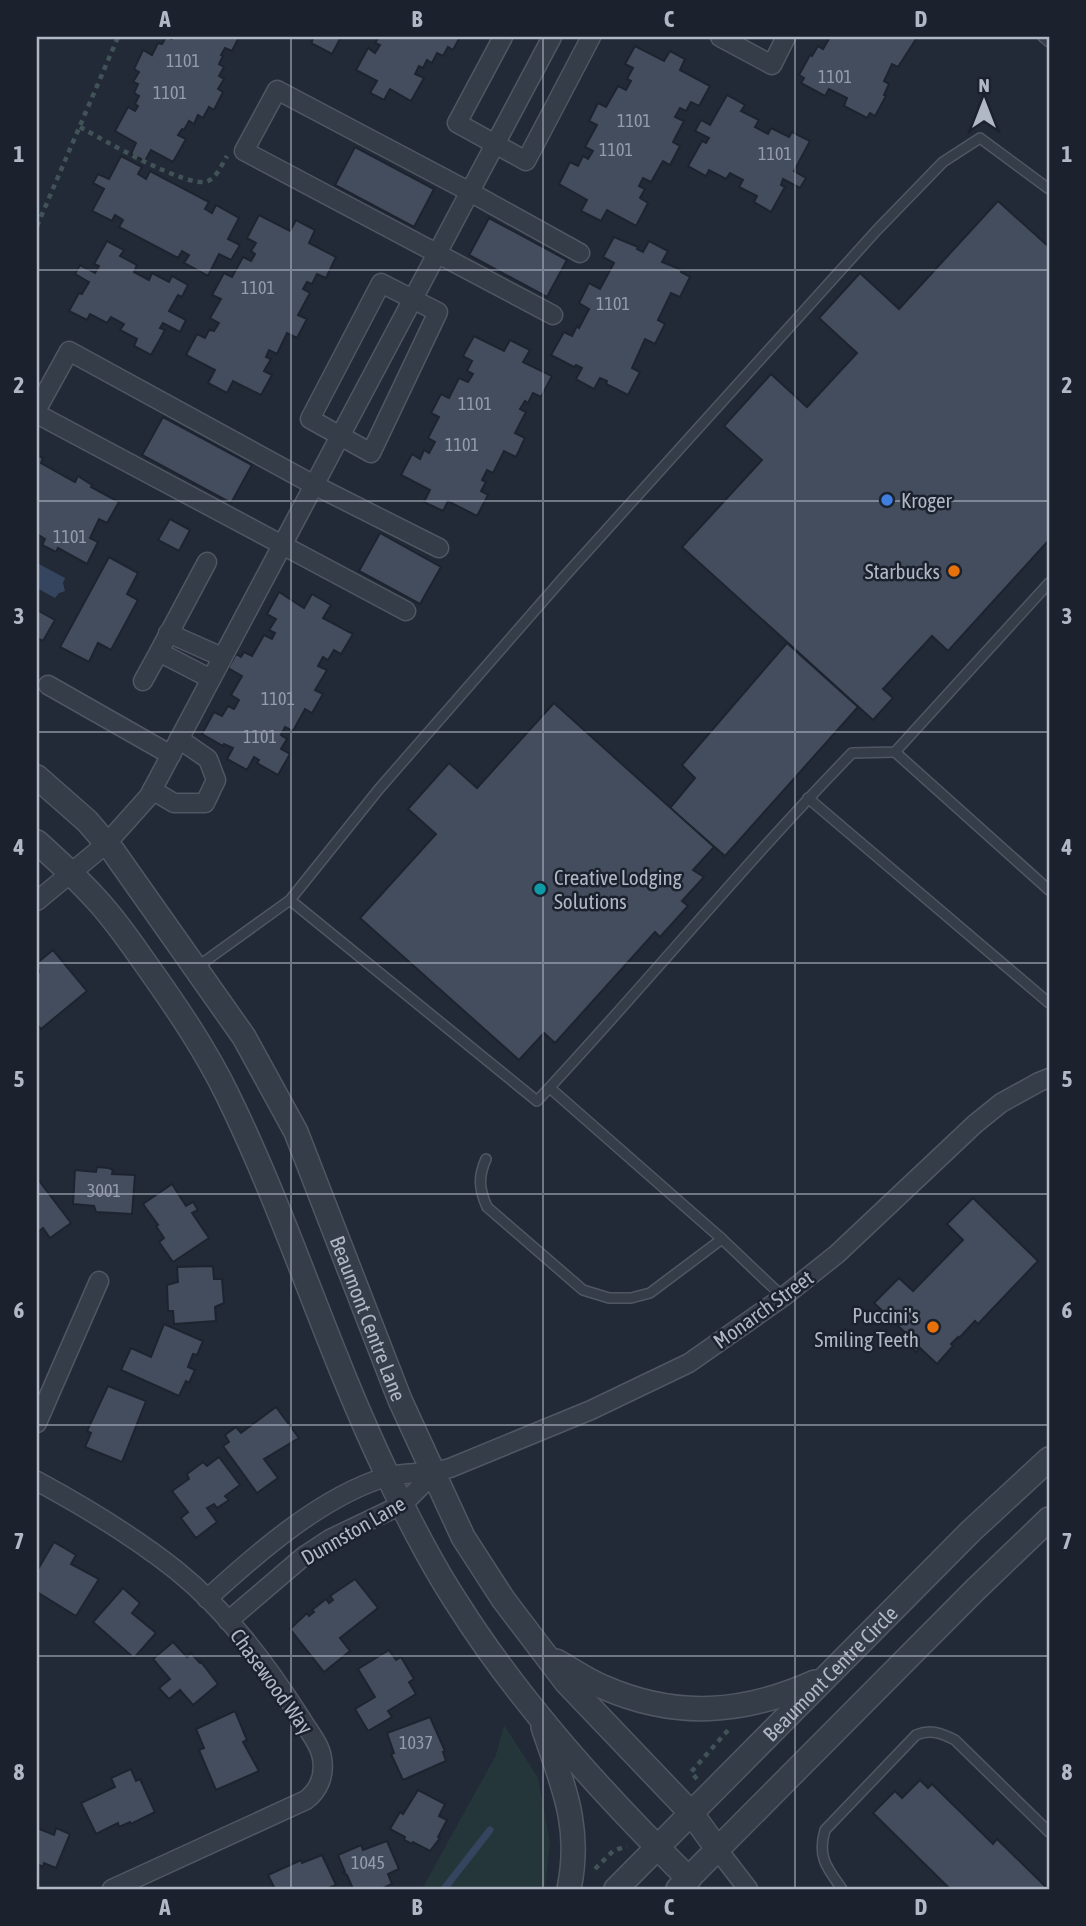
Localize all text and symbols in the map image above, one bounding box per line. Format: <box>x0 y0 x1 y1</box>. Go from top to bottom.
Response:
text: A <box>158 6 171 32</box>
text: B <box>412 6 423 32</box>
text: C <box>664 6 675 32</box>
text: D <box>915 6 928 32</box>
house number: 1101 <box>166 50 200 71</box>
house number: 1101 <box>818 66 852 87</box>
north arrow <box>950 66 1020 136</box>
text: N <box>978 74 990 96</box>
house number: 1101 <box>153 82 187 103</box>
house number: 1101 <box>617 110 651 131</box>
house number: 1101 <box>599 139 633 160</box>
text: 1 <box>14 141 25 167</box>
text: 1 <box>1062 141 1073 167</box>
house number: 1101 <box>758 143 792 164</box>
house number: 1101 <box>241 277 275 298</box>
house number: 1101 <box>596 293 630 314</box>
text: 2 <box>14 372 24 398</box>
text: 2 <box>1062 372 1072 398</box>
house number: 1101 <box>458 393 492 414</box>
house number: 1101 <box>445 434 479 455</box>
place label: Kroger <box>901 488 952 512</box>
marker: Kroger <box>879 492 895 508</box>
house number: 1101 <box>53 526 87 547</box>
place label: Starbucks <box>865 559 940 583</box>
marker: Starbucks <box>946 563 962 579</box>
text: 3 <box>14 603 24 629</box>
text: 3 <box>1062 603 1072 629</box>
house number: 1101 <box>261 688 295 709</box>
house number: 1101 <box>243 726 277 747</box>
text: 4 <box>13 834 25 860</box>
text: 4 <box>1061 834 1073 860</box>
place label: Creative Lodging Solutions <box>554 865 682 913</box>
marker: Creative Lodging Solutions <box>532 881 548 897</box>
text: 5 <box>14 1066 25 1092</box>
text: 5 <box>1062 1066 1073 1092</box>
house number: 3001 <box>87 1180 121 1201</box>
street label: Beaumont Centre Lane <box>325 1232 411 1404</box>
street label: Monarch Street <box>709 1265 817 1353</box>
text: 6 <box>14 1297 25 1323</box>
text: 6 <box>1062 1297 1073 1323</box>
place label: Puccini's Smiling Teeth <box>815 1303 919 1351</box>
marker: Puccini's Smiling Teeth <box>925 1319 941 1335</box>
street label: Dunnston Lane <box>297 1491 409 1569</box>
text: 7 <box>14 1528 24 1554</box>
text: 7 <box>1062 1528 1072 1554</box>
street label: Beaumont Centre Circle <box>758 1601 902 1746</box>
street label: Chasewood Way <box>226 1624 318 1739</box>
house number: 1037 <box>399 1732 433 1753</box>
text: 8 <box>14 1759 25 1785</box>
text: 8 <box>1062 1759 1073 1785</box>
house number: 1045 <box>351 1852 385 1873</box>
text: A <box>158 1894 171 1920</box>
text: B <box>412 1894 423 1920</box>
text: C <box>664 1894 675 1920</box>
text: D <box>915 1894 928 1920</box>

